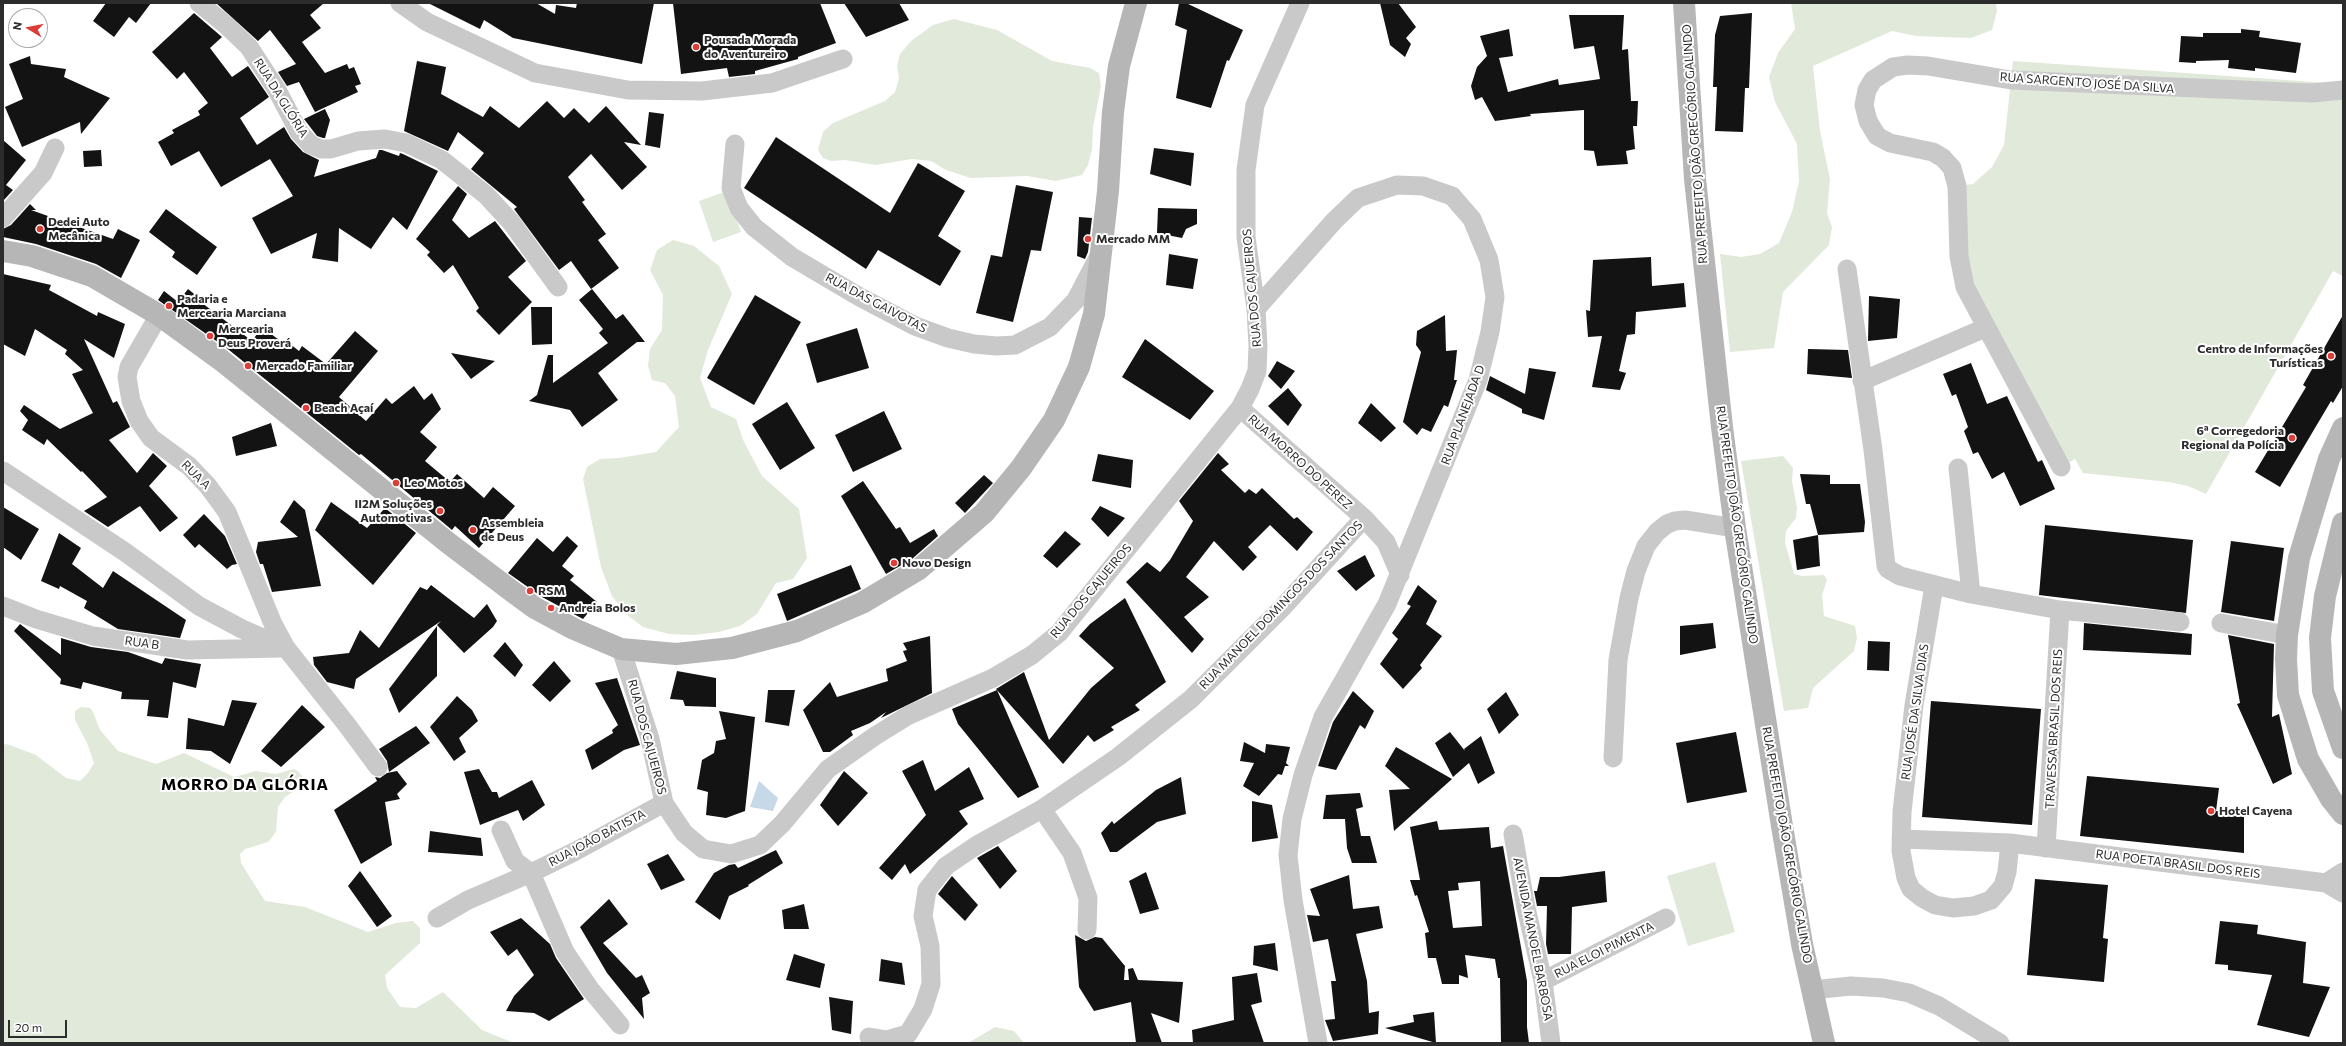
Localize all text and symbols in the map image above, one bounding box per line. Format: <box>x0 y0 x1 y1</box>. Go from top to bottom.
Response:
north arrow <box>8 8 48 48</box>
text: N <box>10 21 24 31</box>
street label: RUA PREFEITO JOÃO GREGÓRIO GALINDO <box>1679 24 1711 264</box>
place label: Pousada Morada do Aventureiro <box>704 33 796 61</box>
marker: Pousada Morada do Aventureiro <box>691 42 701 52</box>
street label: RUA DA GLÓRIA <box>251 56 311 140</box>
street label: RUA SARGENTO JOSÉ DA SILVA <box>1999 70 2175 96</box>
place label: Dedei Auto Mecânica <box>48 215 110 243</box>
marker: Dedei Auto Mecânica <box>35 224 45 234</box>
street label: RUA DOS CAJUEIROS <box>1240 228 1264 348</box>
place label: Mercado MM <box>1096 232 1170 246</box>
marker: Mercado MM <box>1083 234 1093 244</box>
street label: RUA DAS GAIVOTAS <box>823 270 929 336</box>
place label: Padaria e Mercearia Marciana <box>177 292 286 320</box>
marker: Padaria e Mercearia Marciana <box>164 301 174 311</box>
place label: Mercearia Deus Proverá <box>218 322 291 350</box>
marker: Mercearia Deus Proverá <box>205 331 215 341</box>
place label: Centro de Informações Turísticas <box>2197 342 2323 370</box>
marker: Centro de Informações Turísticas <box>2326 351 2336 361</box>
place label: Mercado Familiar <box>256 359 352 373</box>
marker: Mercado Familiar <box>243 361 253 371</box>
street label: RUA PLANEJADA D <box>1438 363 1488 467</box>
place label: Beach Açaí <box>314 401 373 415</box>
marker: Beach Açaí <box>301 403 311 413</box>
street label: RUA PREFEITO JOÃO GREGÓRIO GALINDO <box>1713 405 1761 645</box>
street label: RUA MORRO DO PEREZ <box>1245 412 1355 512</box>
place label: 6ª Corregedoria Regional da Polícia <box>2181 424 2284 452</box>
marker: 6ª Corregedoria Regional da Polícia <box>2287 433 2297 443</box>
street label: RUA A <box>179 458 213 492</box>
place label: Leo Motos <box>404 476 463 490</box>
marker: Leo Motos <box>391 478 401 488</box>
place label: II2M Soluções Automotivas <box>354 497 432 525</box>
marker: II2M Soluções Automotivas <box>435 506 445 516</box>
place label: Assembleia de Deus <box>481 516 544 544</box>
street label: RUA MANOEL DOMINGOS DOS SANTOS <box>1196 518 1366 692</box>
marker: Assembleia de Deus <box>468 525 478 535</box>
street label: RUA DOS CAJUEIROS <box>1047 541 1135 641</box>
place label: Novo Design <box>902 556 971 570</box>
marker: Novo Design <box>889 558 899 568</box>
place label: RSM <box>538 584 565 598</box>
marker: RSM <box>525 586 535 596</box>
place label: Andreia Bolos <box>559 601 636 615</box>
marker: Andreia Bolos <box>546 603 556 613</box>
street label: RUA B <box>124 633 160 653</box>
street label: RUA JOSÉ DA SILVA DIAS <box>1898 643 1932 781</box>
street label: TRAVESSA BRASIL DOS REIS <box>2043 649 2065 809</box>
street label: RUA DOS CAJUEIROS <box>625 678 669 796</box>
street label: RUA PREFEITO JOÃO GREGÓRIO GALINDO <box>1759 725 1815 965</box>
district label: MORRO DA GLÓRIA <box>161 775 329 795</box>
place label: Hotel Cayena <box>2219 804 2292 818</box>
street label: RUA JOÃO BATISTA <box>546 806 648 870</box>
marker: Hotel Cayena <box>2206 806 2216 816</box>
street label: RUA POETA BRASIL DOS REIS <box>2095 847 2261 881</box>
street label: AVENIDA MANOEL BARBOSA <box>1510 856 1556 1022</box>
street label: RUA ELOI PIMENTA <box>1552 919 1656 981</box>
scale bar <box>10 1012 69 1038</box>
text: 20 m <box>15 1020 42 1034</box>

